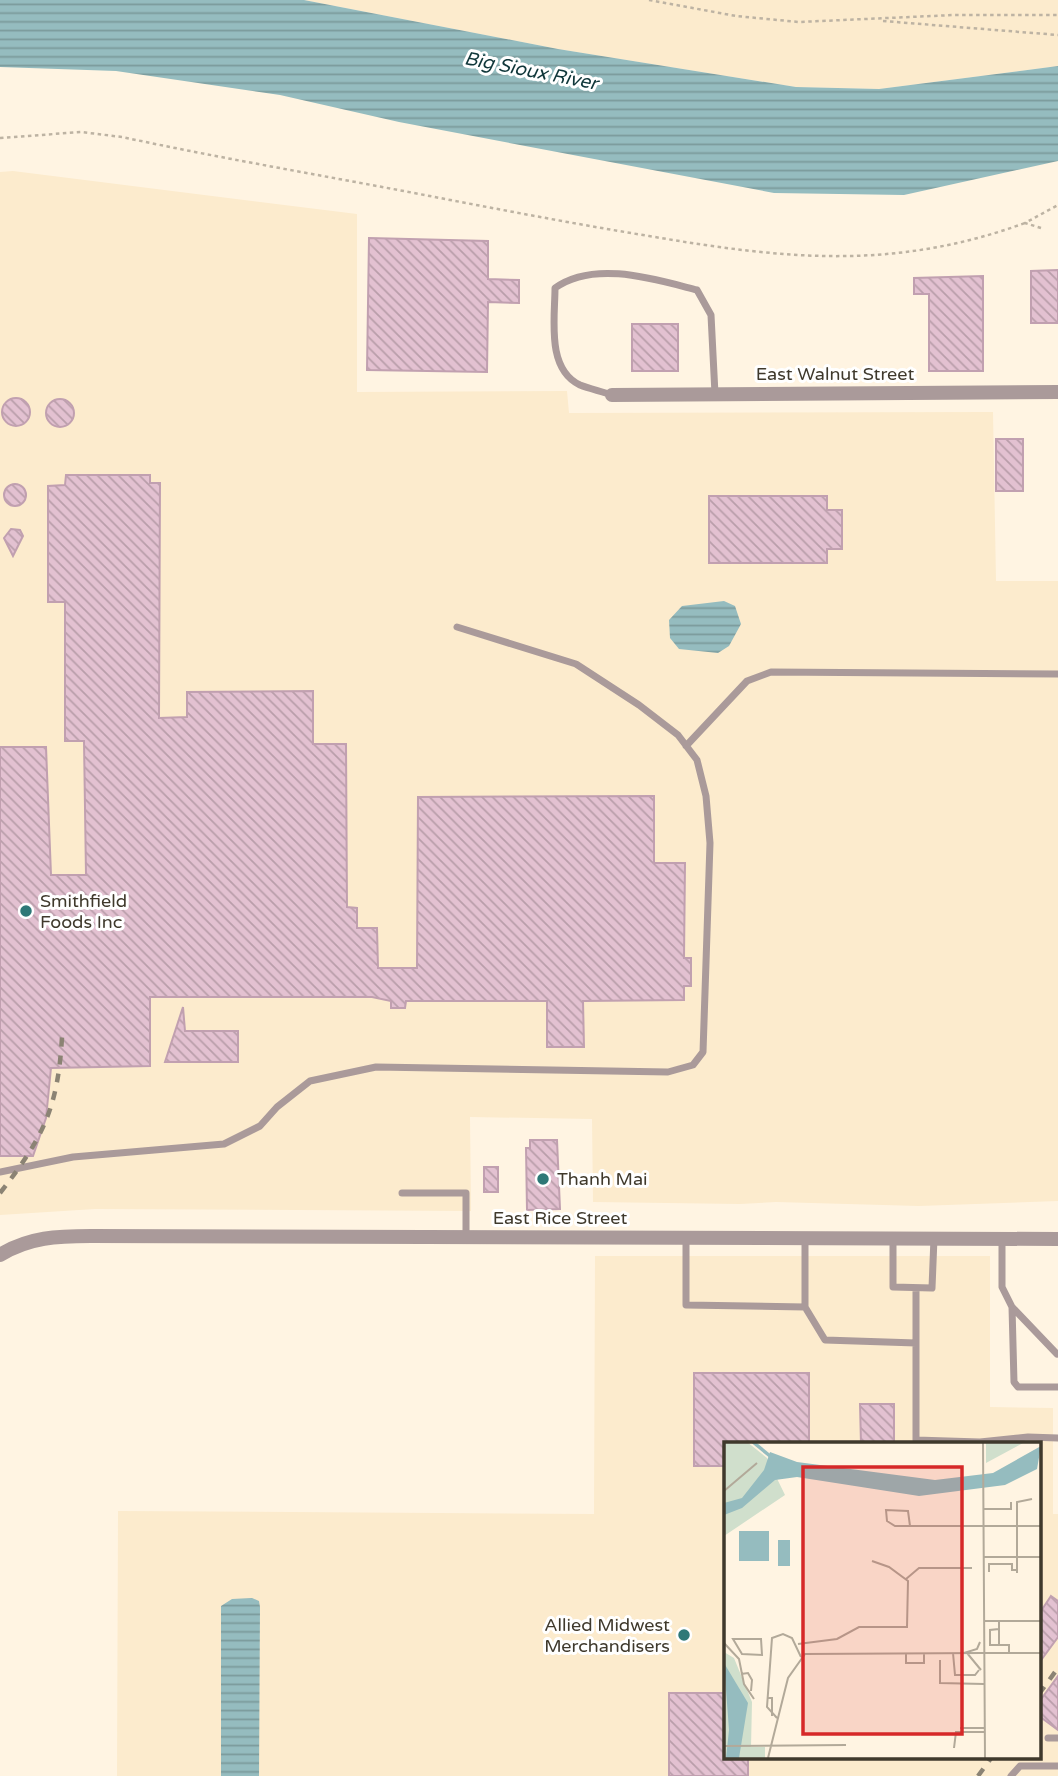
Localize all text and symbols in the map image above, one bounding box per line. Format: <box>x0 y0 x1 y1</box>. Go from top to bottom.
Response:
water label: Big Sioux River <box>463 47 602 95</box>
street label: East Walnut Street <box>756 363 914 385</box>
place label: Smithfield Foods Inc <box>40 890 127 933</box>
marker: Smithfield Foods Inc <box>18 903 34 919</box>
place label: Thanh Mai <box>557 1168 648 1190</box>
marker: Thanh Mai <box>535 1171 551 1187</box>
street label: East Rice Street <box>493 1207 627 1229</box>
inset map <box>724 1442 1040 1758</box>
place label: Allied Midwest Merchandisers <box>544 1614 670 1657</box>
marker: Allied Midwest Merchandisers <box>676 1627 692 1643</box>

